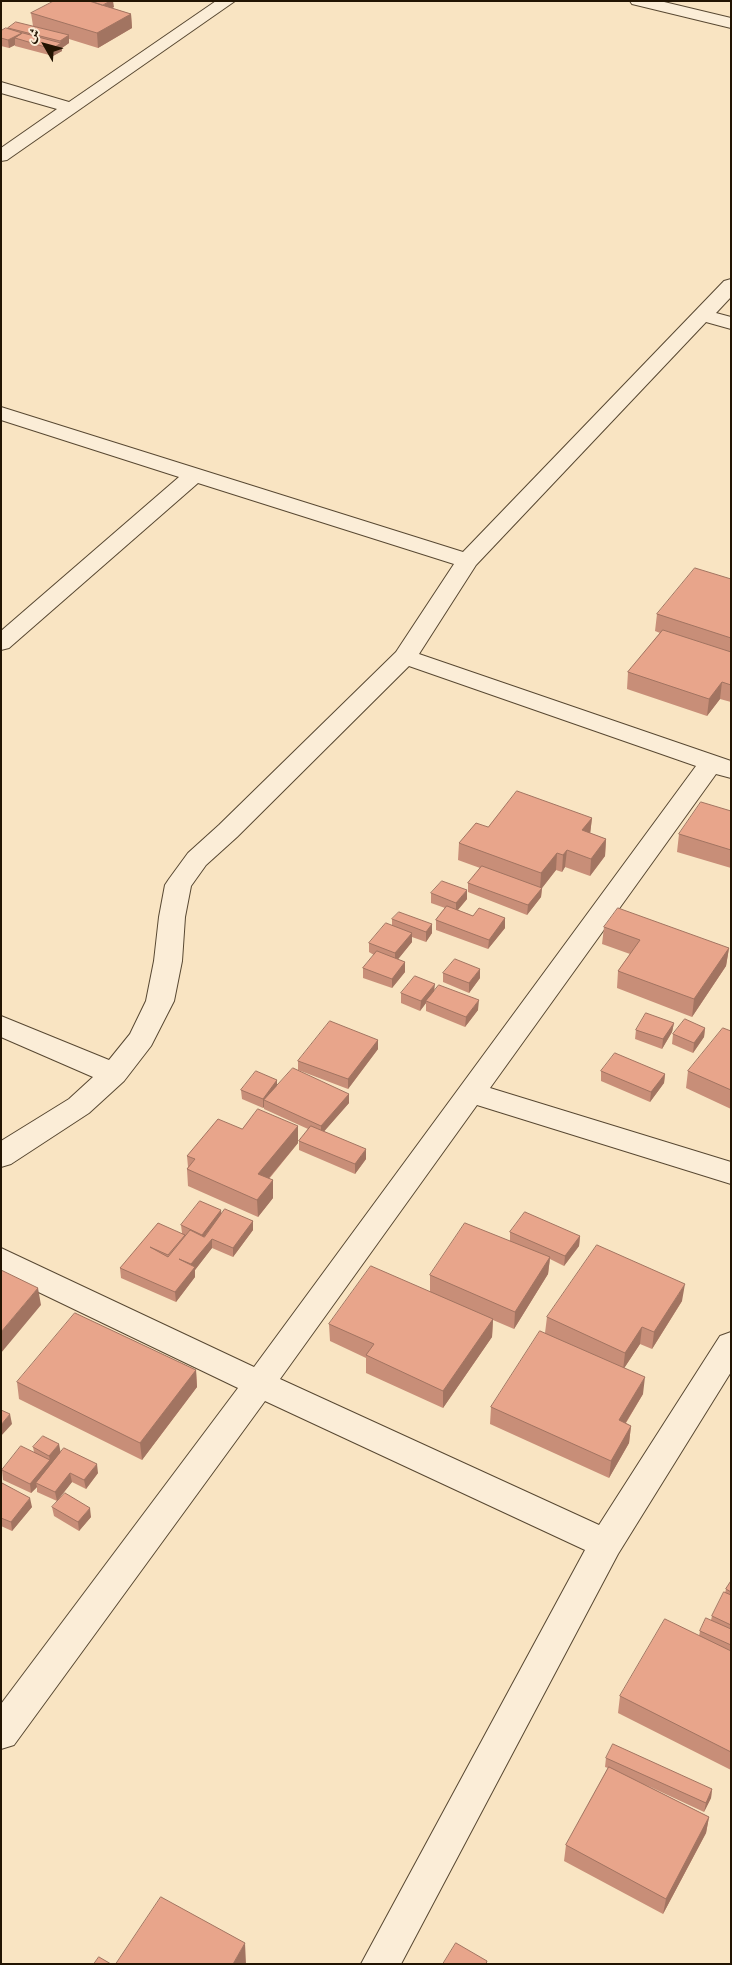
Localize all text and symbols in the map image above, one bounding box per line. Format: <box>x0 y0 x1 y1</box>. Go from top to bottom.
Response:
north arrow <box>20 20 70 70</box>
text: ش <box>21 24 45 47</box>

